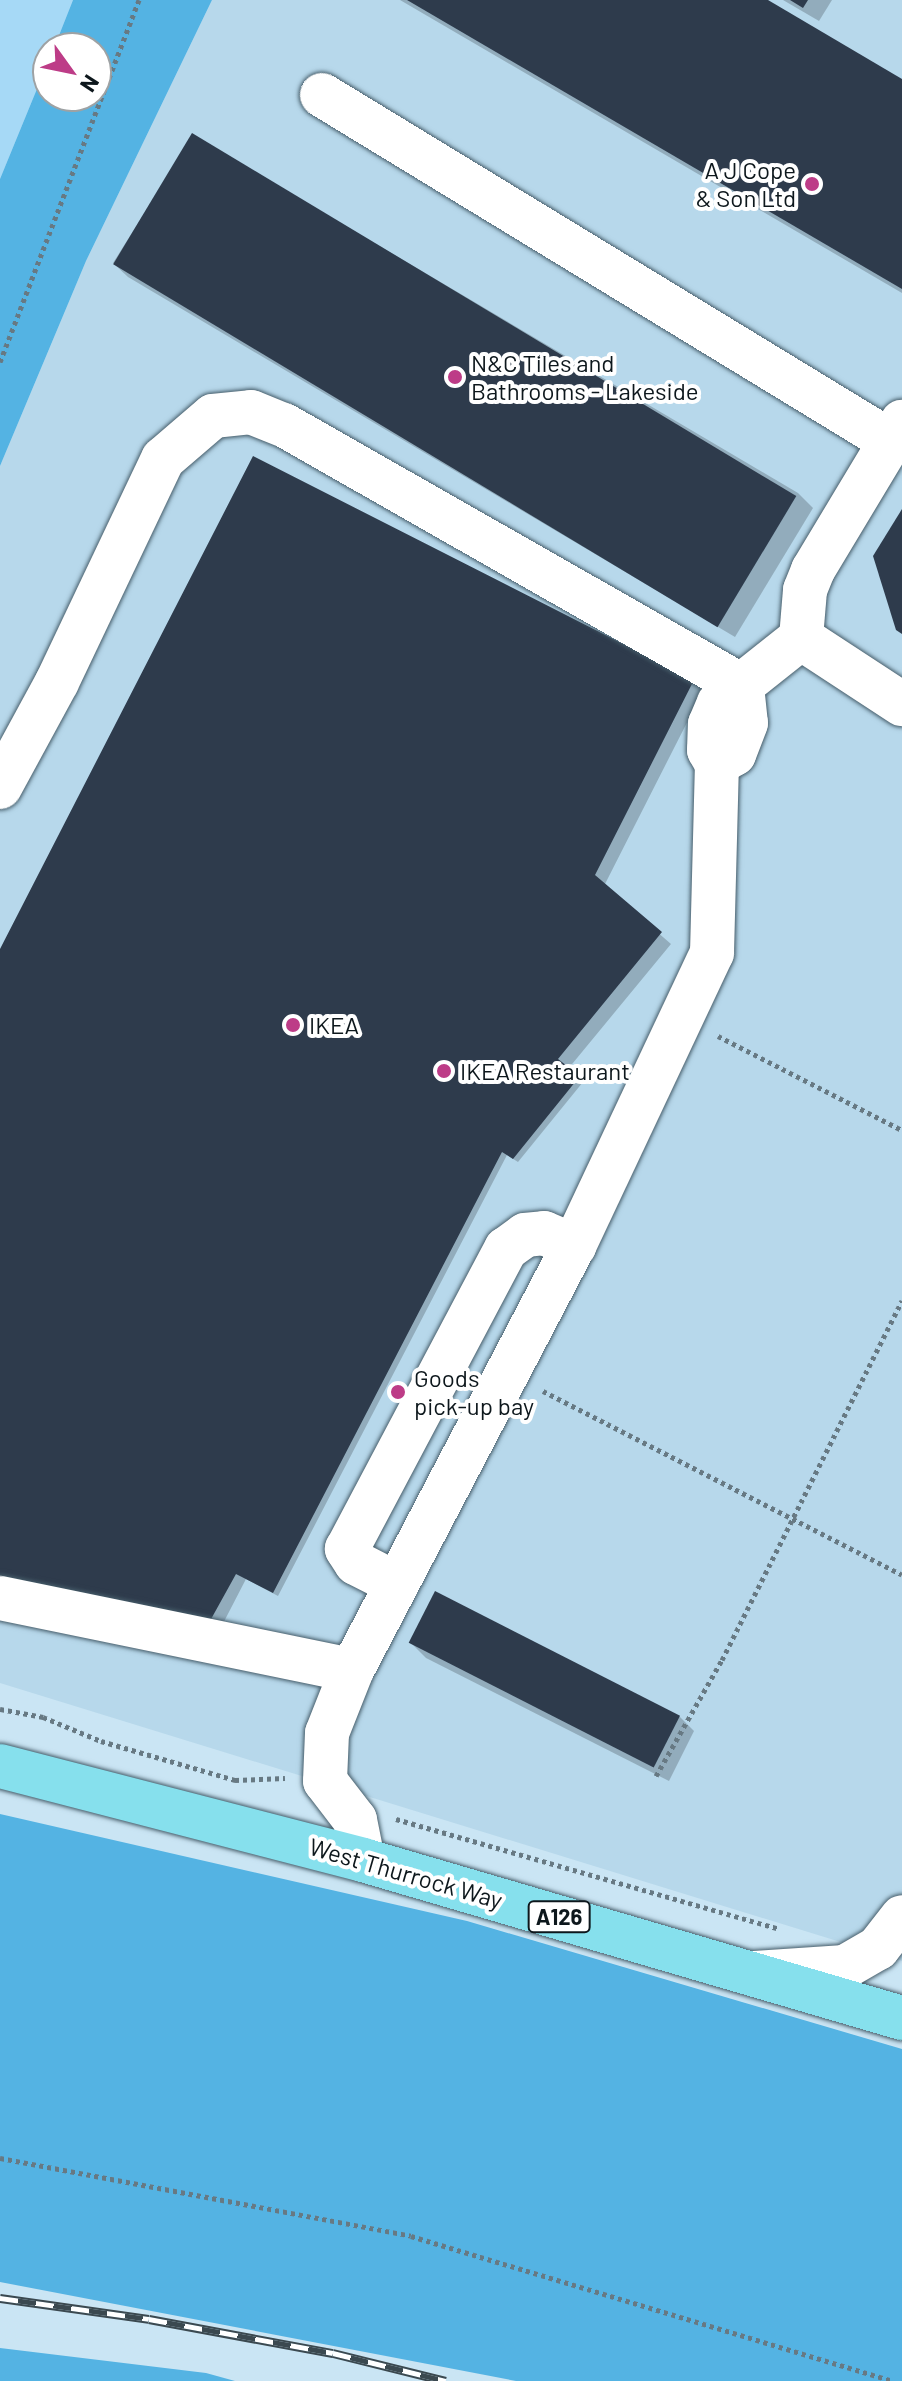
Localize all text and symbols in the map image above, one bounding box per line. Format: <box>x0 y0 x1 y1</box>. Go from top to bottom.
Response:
north arrow <box>32 32 112 112</box>
text: N <box>76 71 105 97</box>
place label: A J Cope & Son Ltd <box>696 156 796 212</box>
marker: A J Cope & Son Ltd <box>803 175 821 193</box>
place label: N&C Tiles and Bathrooms - Lakeside <box>471 349 699 405</box>
marker: N&C Tiles and Bathrooms - Lakeside <box>446 368 464 386</box>
place label: IKEA <box>309 1011 359 1039</box>
marker: IKEA <box>284 1016 302 1034</box>
place label: IKEA Restaurant <box>460 1057 630 1085</box>
marker: IKEA Restaurant <box>435 1062 453 1080</box>
place label: Goods pick-up bay <box>414 1364 534 1420</box>
marker: Goods pick-up bay <box>389 1383 407 1401</box>
street label: West Thurrock Way <box>306 1832 506 1914</box>
road number: A126 <box>527 1899 591 1935</box>

